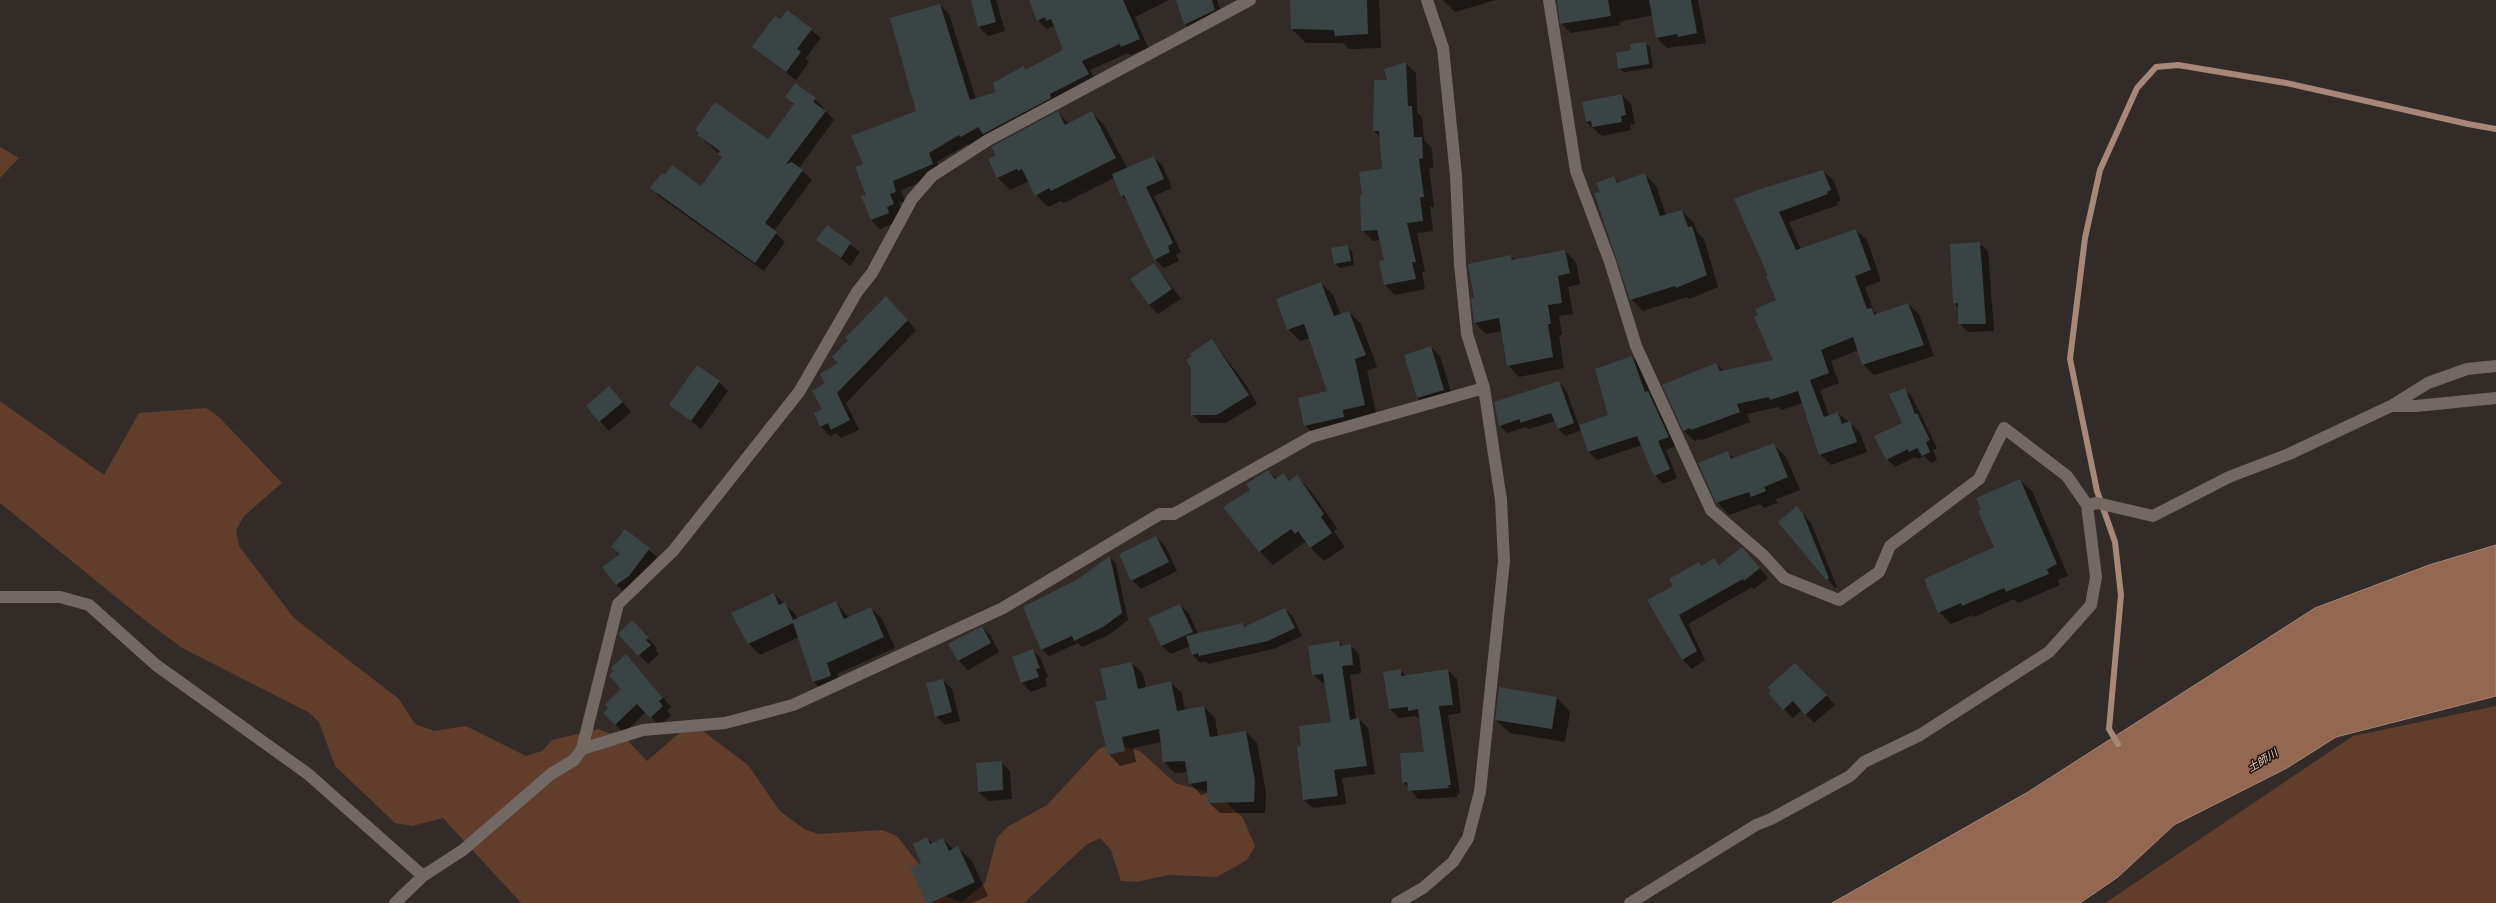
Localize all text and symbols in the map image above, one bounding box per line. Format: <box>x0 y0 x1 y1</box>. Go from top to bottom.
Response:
water label: 土師川 <box>2245 745 2280 774</box>

